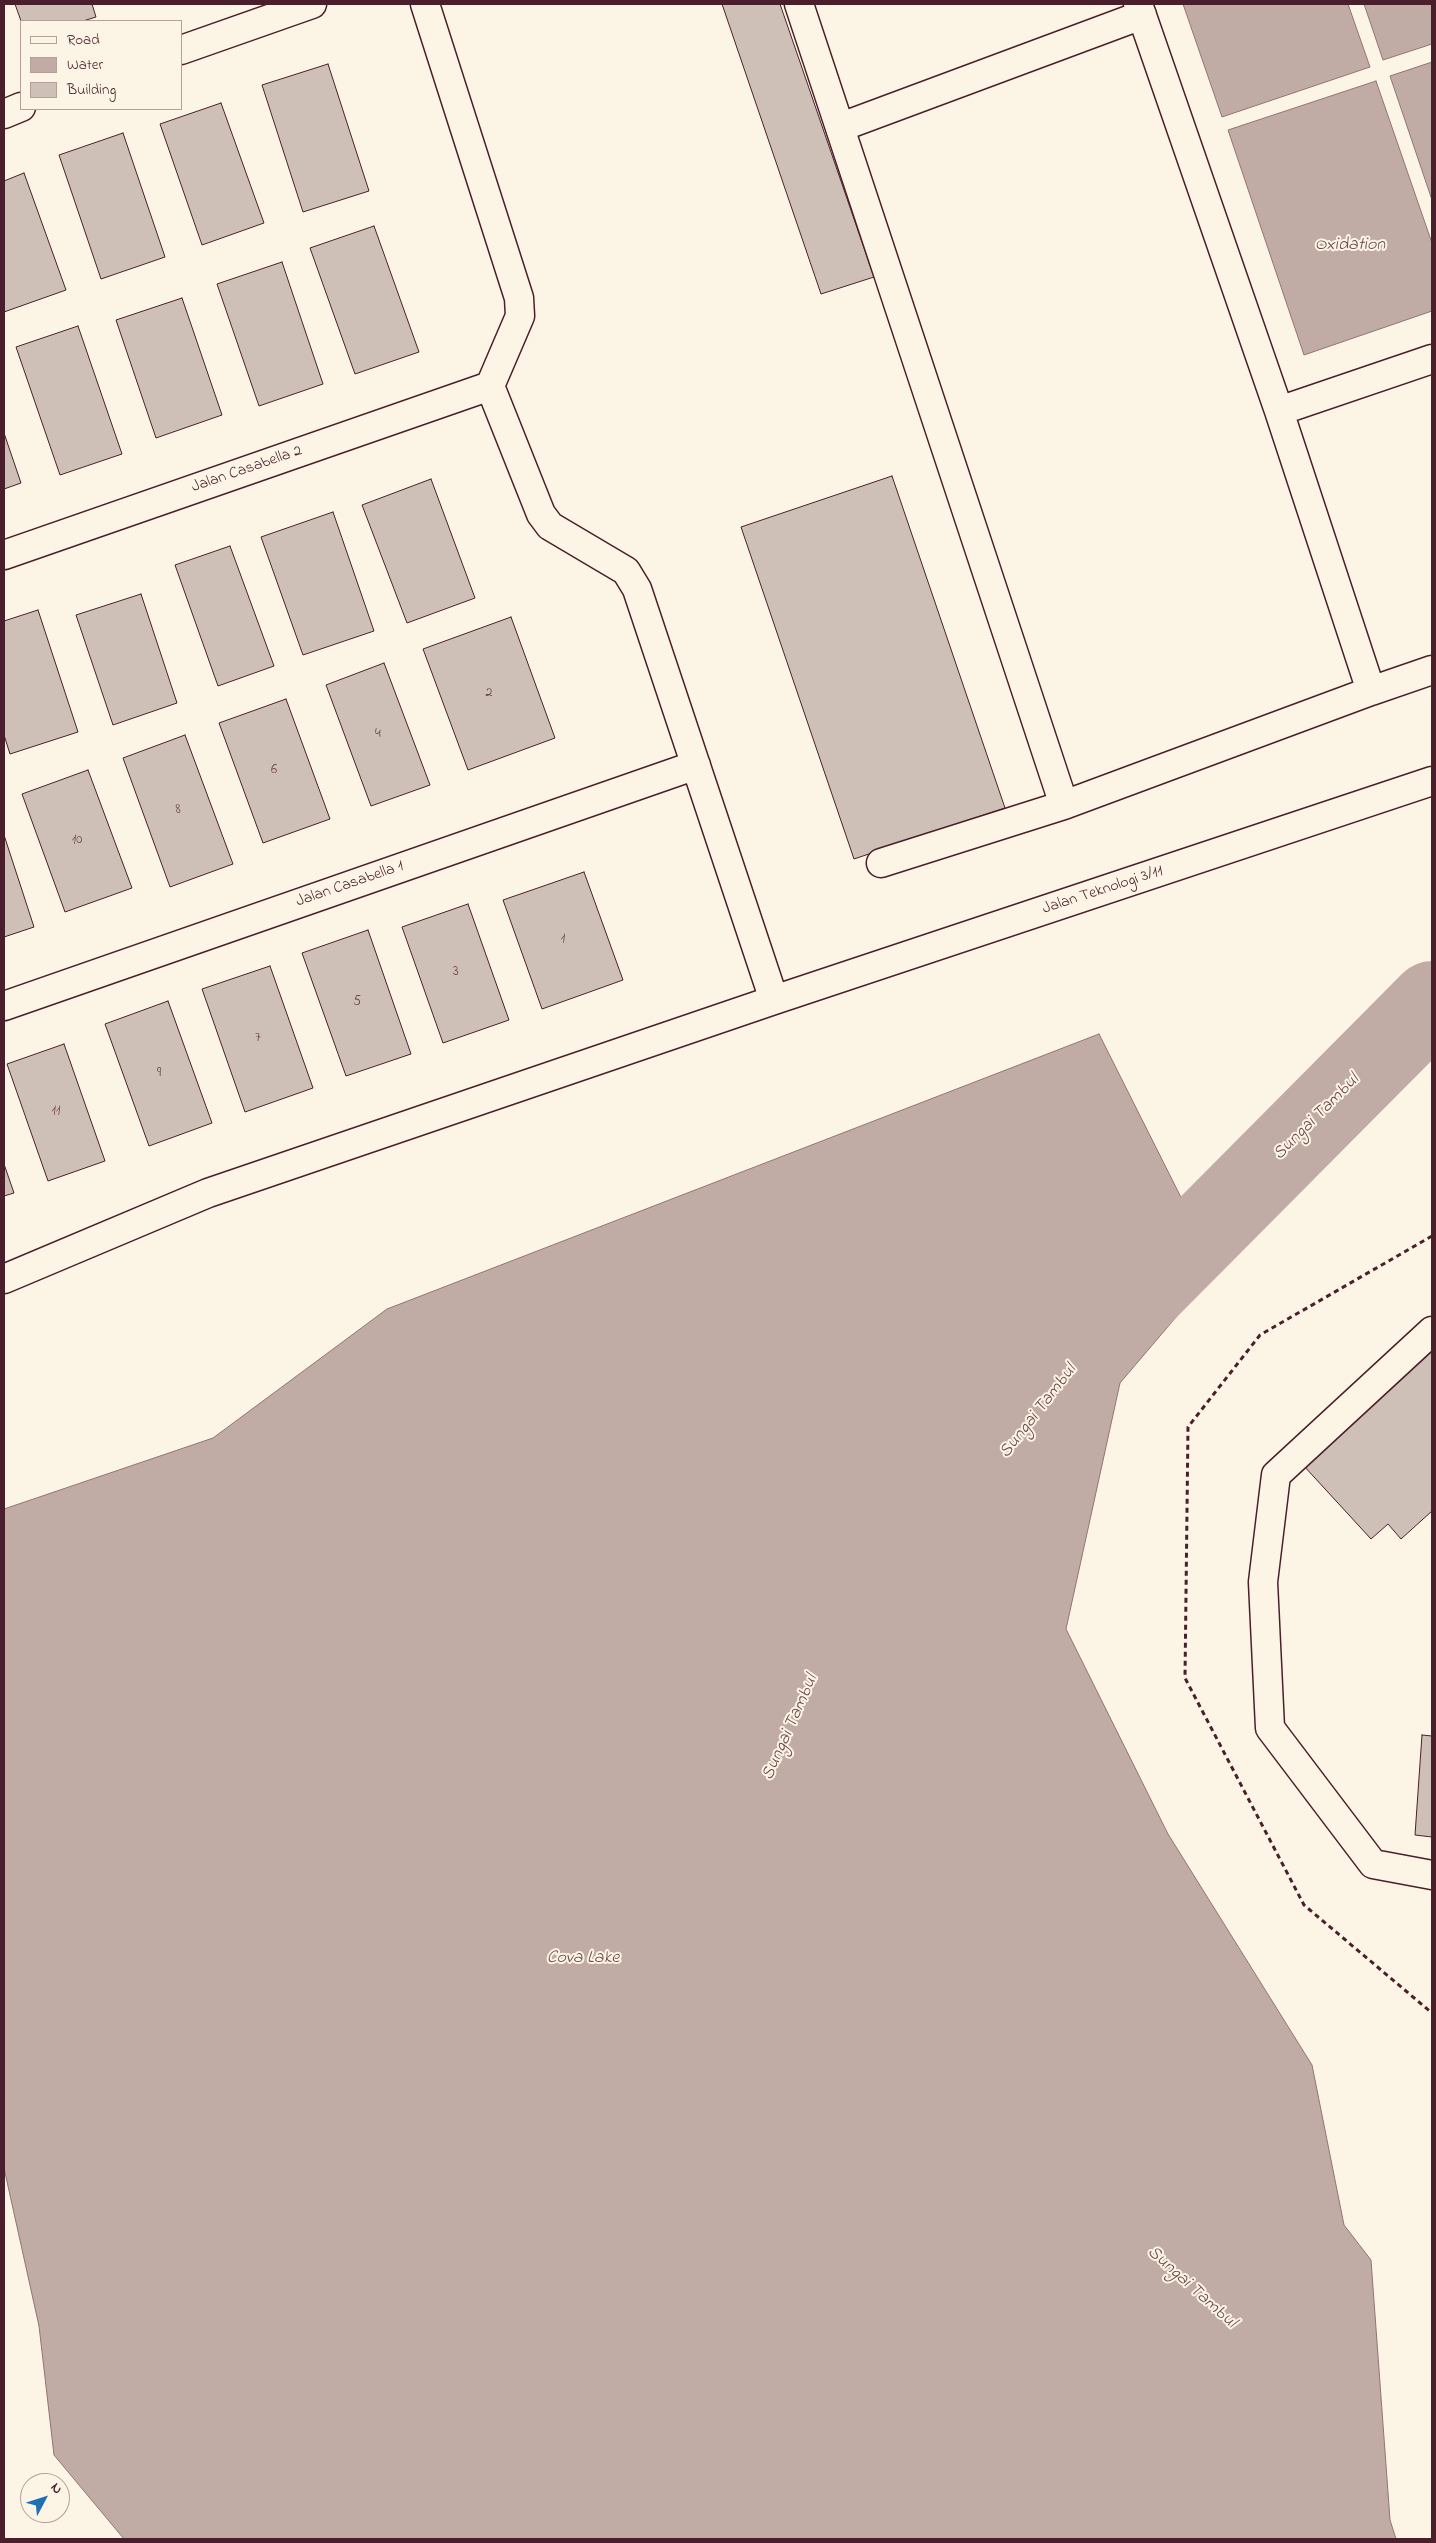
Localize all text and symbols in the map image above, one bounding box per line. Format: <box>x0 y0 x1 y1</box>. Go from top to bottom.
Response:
legend <box>20 20 182 110</box>
text: Road <box>67 29 100 51</box>
text: Water <box>67 54 103 76</box>
text: Building <box>67 79 116 101</box>
water label: Oxidation <box>1315 235 1385 257</box>
street label: Jalan Casabella 2 <box>189 442 305 498</box>
house number: 2 <box>486 686 492 702</box>
house number: 4 <box>375 727 381 743</box>
house number: 6 <box>271 763 277 779</box>
house number: 8 <box>175 803 181 819</box>
house number: 10 <box>72 833 82 849</box>
street label: Jalan Casabella 1 <box>294 858 406 912</box>
street label: Jalan Teknologi 3/11 <box>1040 862 1166 920</box>
house number: 1 <box>561 932 565 948</box>
house number: 3 <box>453 965 459 981</box>
house number: 5 <box>353 995 361 1011</box>
house number: 7 <box>255 1031 261 1047</box>
house number: 9 <box>157 1066 161 1082</box>
water label: Sungai Tambul <box>1269 1070 1365 1166</box>
house number: 11 <box>52 1104 60 1120</box>
water label: Sungai Tambul <box>996 1361 1082 1463</box>
water label: Sungai Tambul <box>758 1672 824 1784</box>
water label: Cova Lake <box>547 1948 619 1970</box>
water label: Sungai Tambul <box>1142 2242 1240 2334</box>
north arrow <box>20 2473 70 2523</box>
text: N <box>45 2478 67 2499</box>

